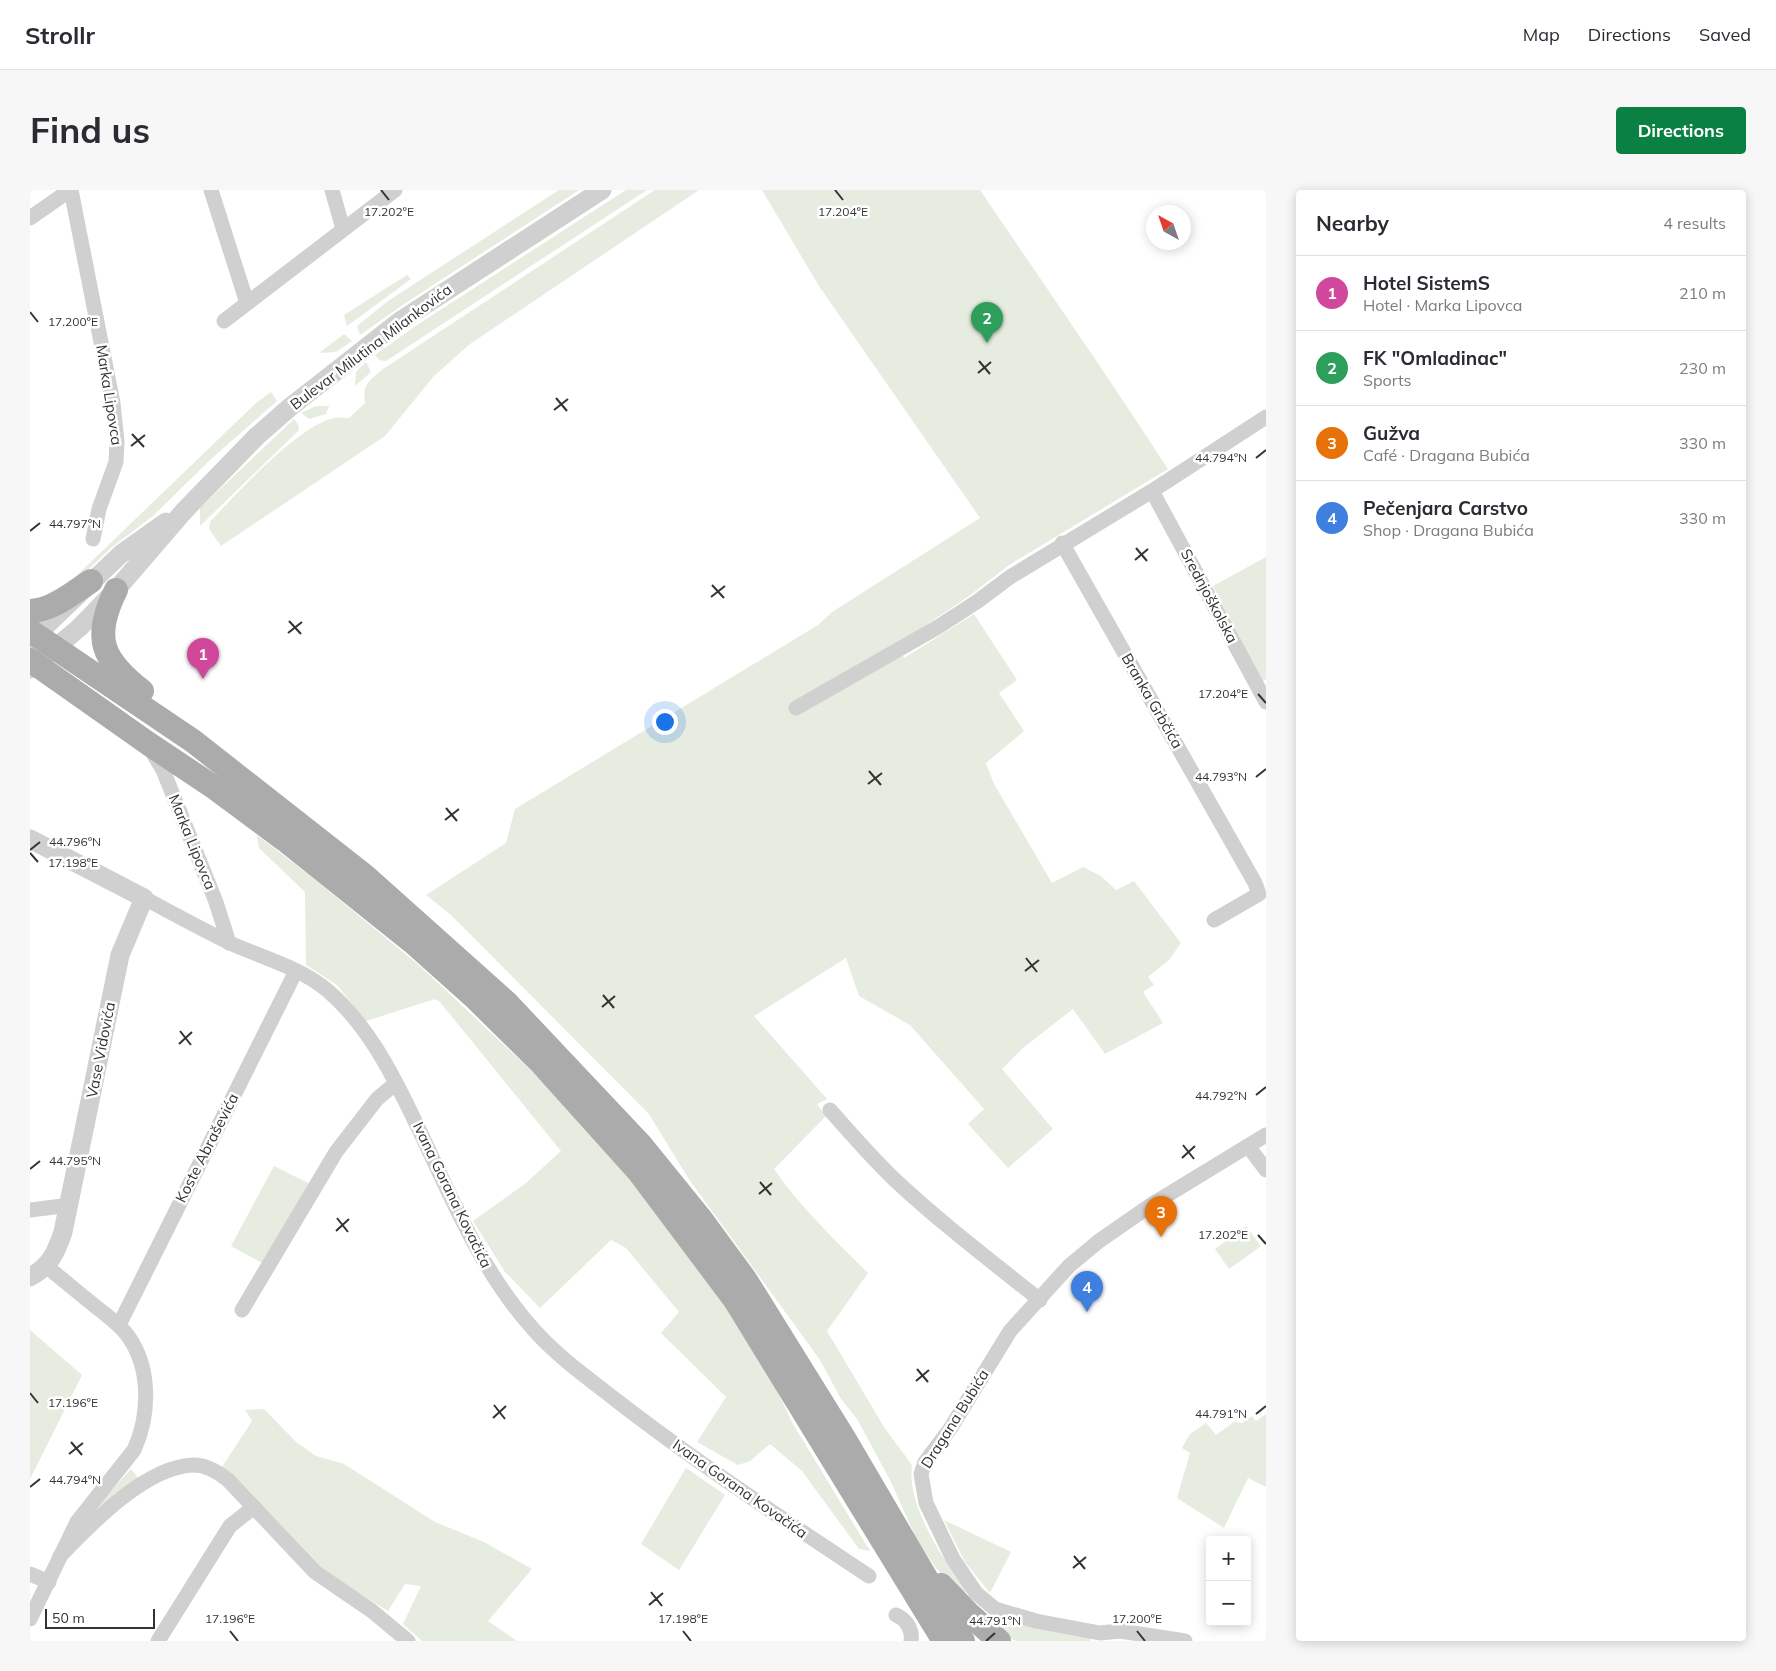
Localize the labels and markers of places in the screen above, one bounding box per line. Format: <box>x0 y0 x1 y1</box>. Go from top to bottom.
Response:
pin: 2 <box>971 302 1003 343</box>
pin: 1 <box>187 638 219 679</box>
pin: 3 <box>1145 1196 1177 1237</box>
pin: 4 <box>1071 1271 1103 1312</box>

